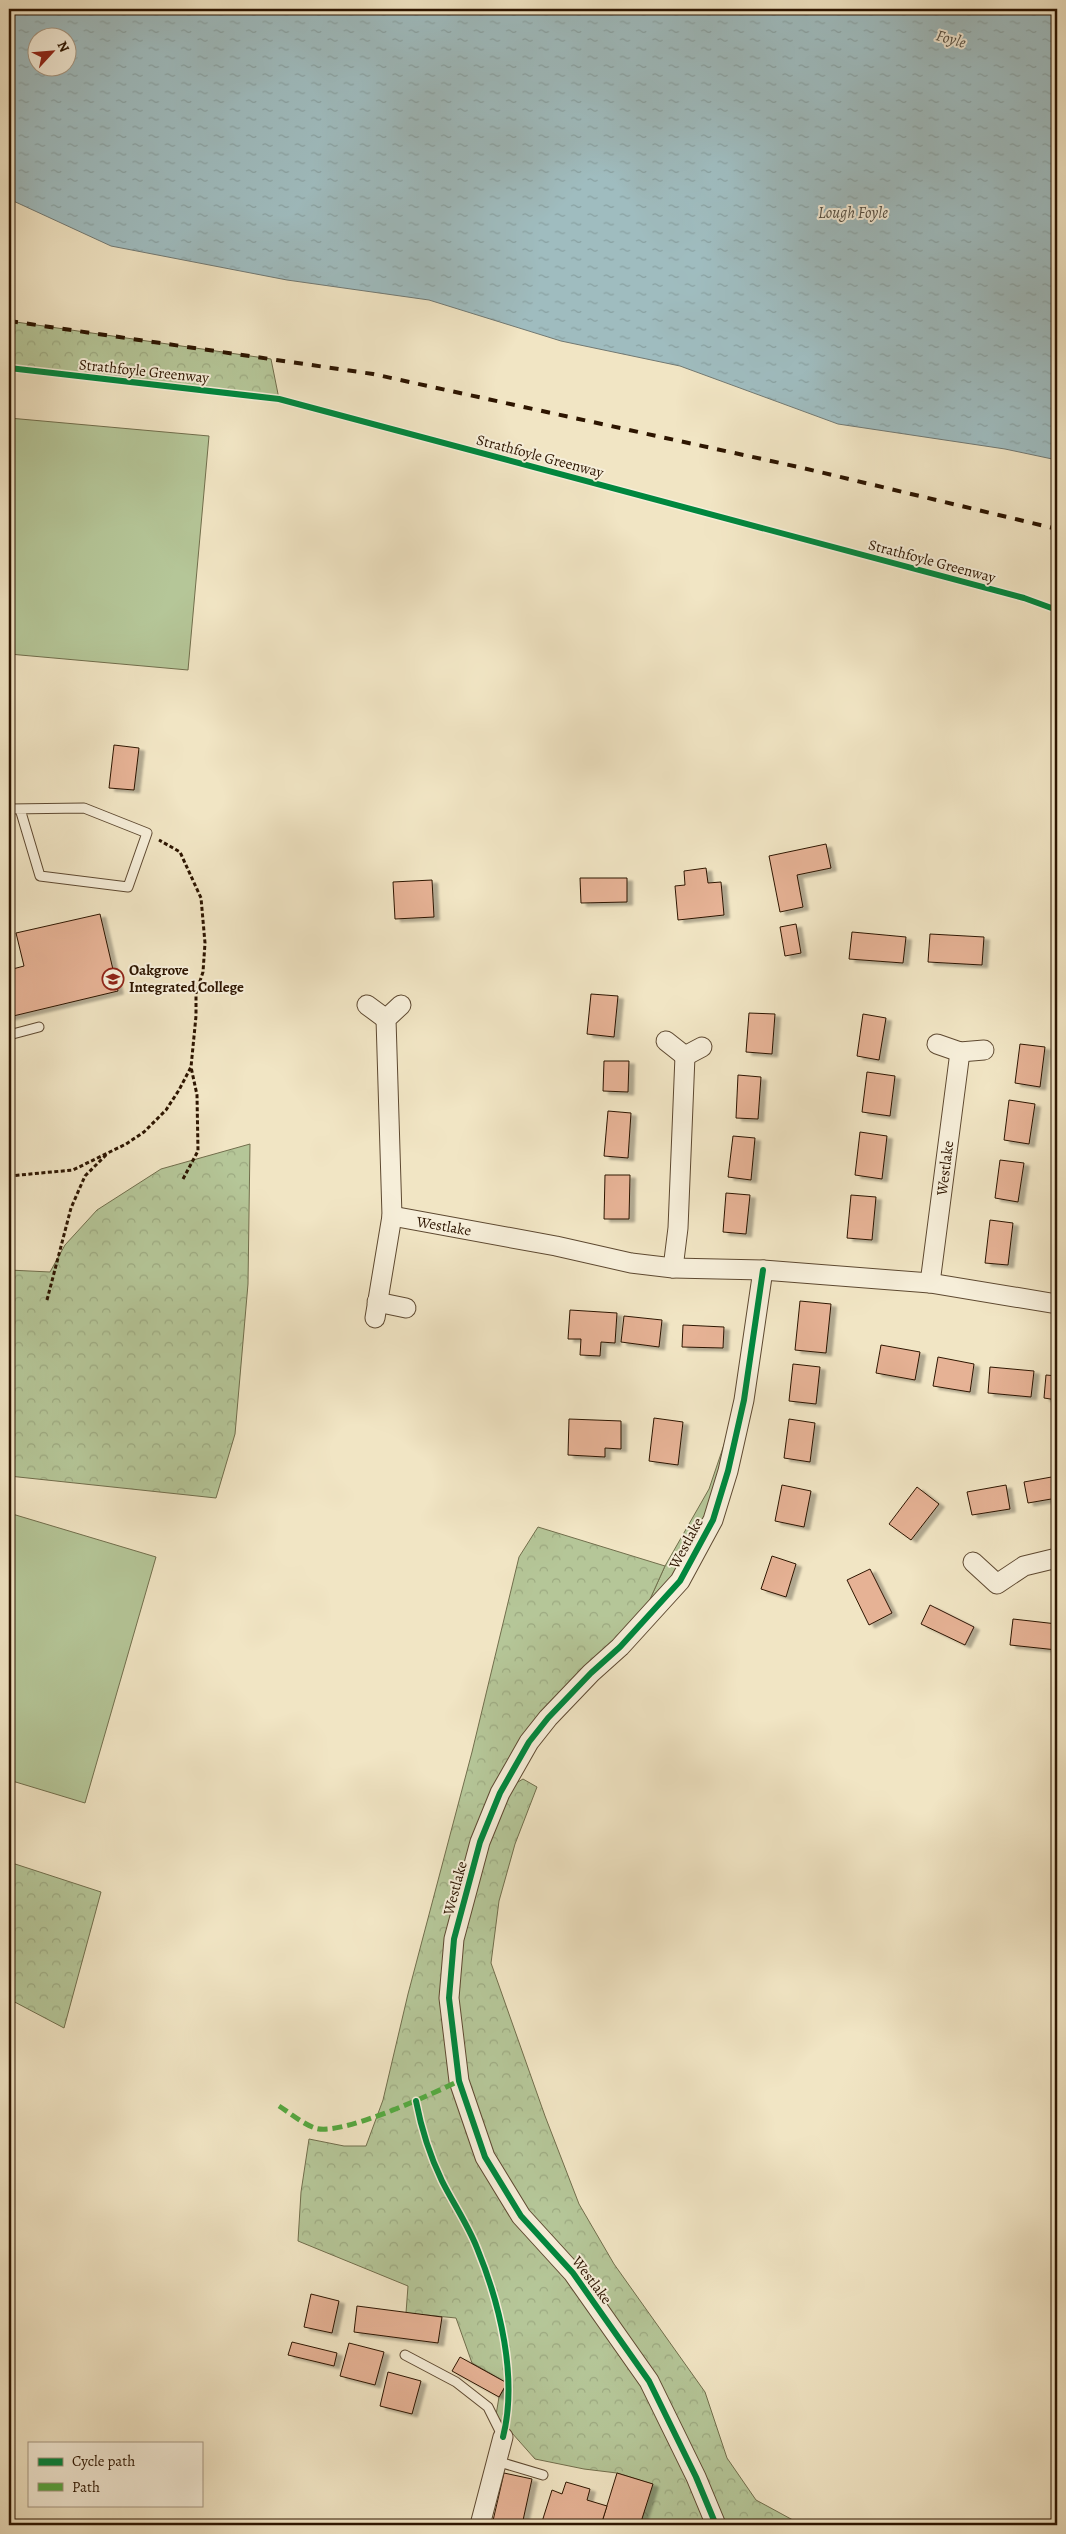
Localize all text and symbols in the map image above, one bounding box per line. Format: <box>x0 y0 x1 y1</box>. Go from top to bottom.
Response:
water label: Foyle <box>933 24 969 54</box>
north arrow <box>28 28 78 78</box>
text: N <box>52 38 74 55</box>
water label: Lough Foyle <box>818 202 888 224</box>
street label: Strathfoyle Greenway <box>78 354 210 388</box>
street label: Strathfoyle Greenway <box>474 429 606 483</box>
street label: Strathfoyle Greenway <box>866 534 998 588</box>
place label: Oakgrove Integrated College <box>129 960 244 997</box>
school or university icon: Oakgrove Integrated College <box>101 967 125 991</box>
street label: Westlake <box>932 1139 958 1198</box>
street label: Westlake <box>414 1211 473 1241</box>
street label: Westlake <box>664 1514 708 1573</box>
street label: Westlake <box>438 1859 472 1918</box>
street label: Westlake <box>567 2251 617 2308</box>
legend <box>28 2442 202 2506</box>
text: Cycle path <box>72 2451 135 2471</box>
text: Path <box>72 2477 100 2497</box>

